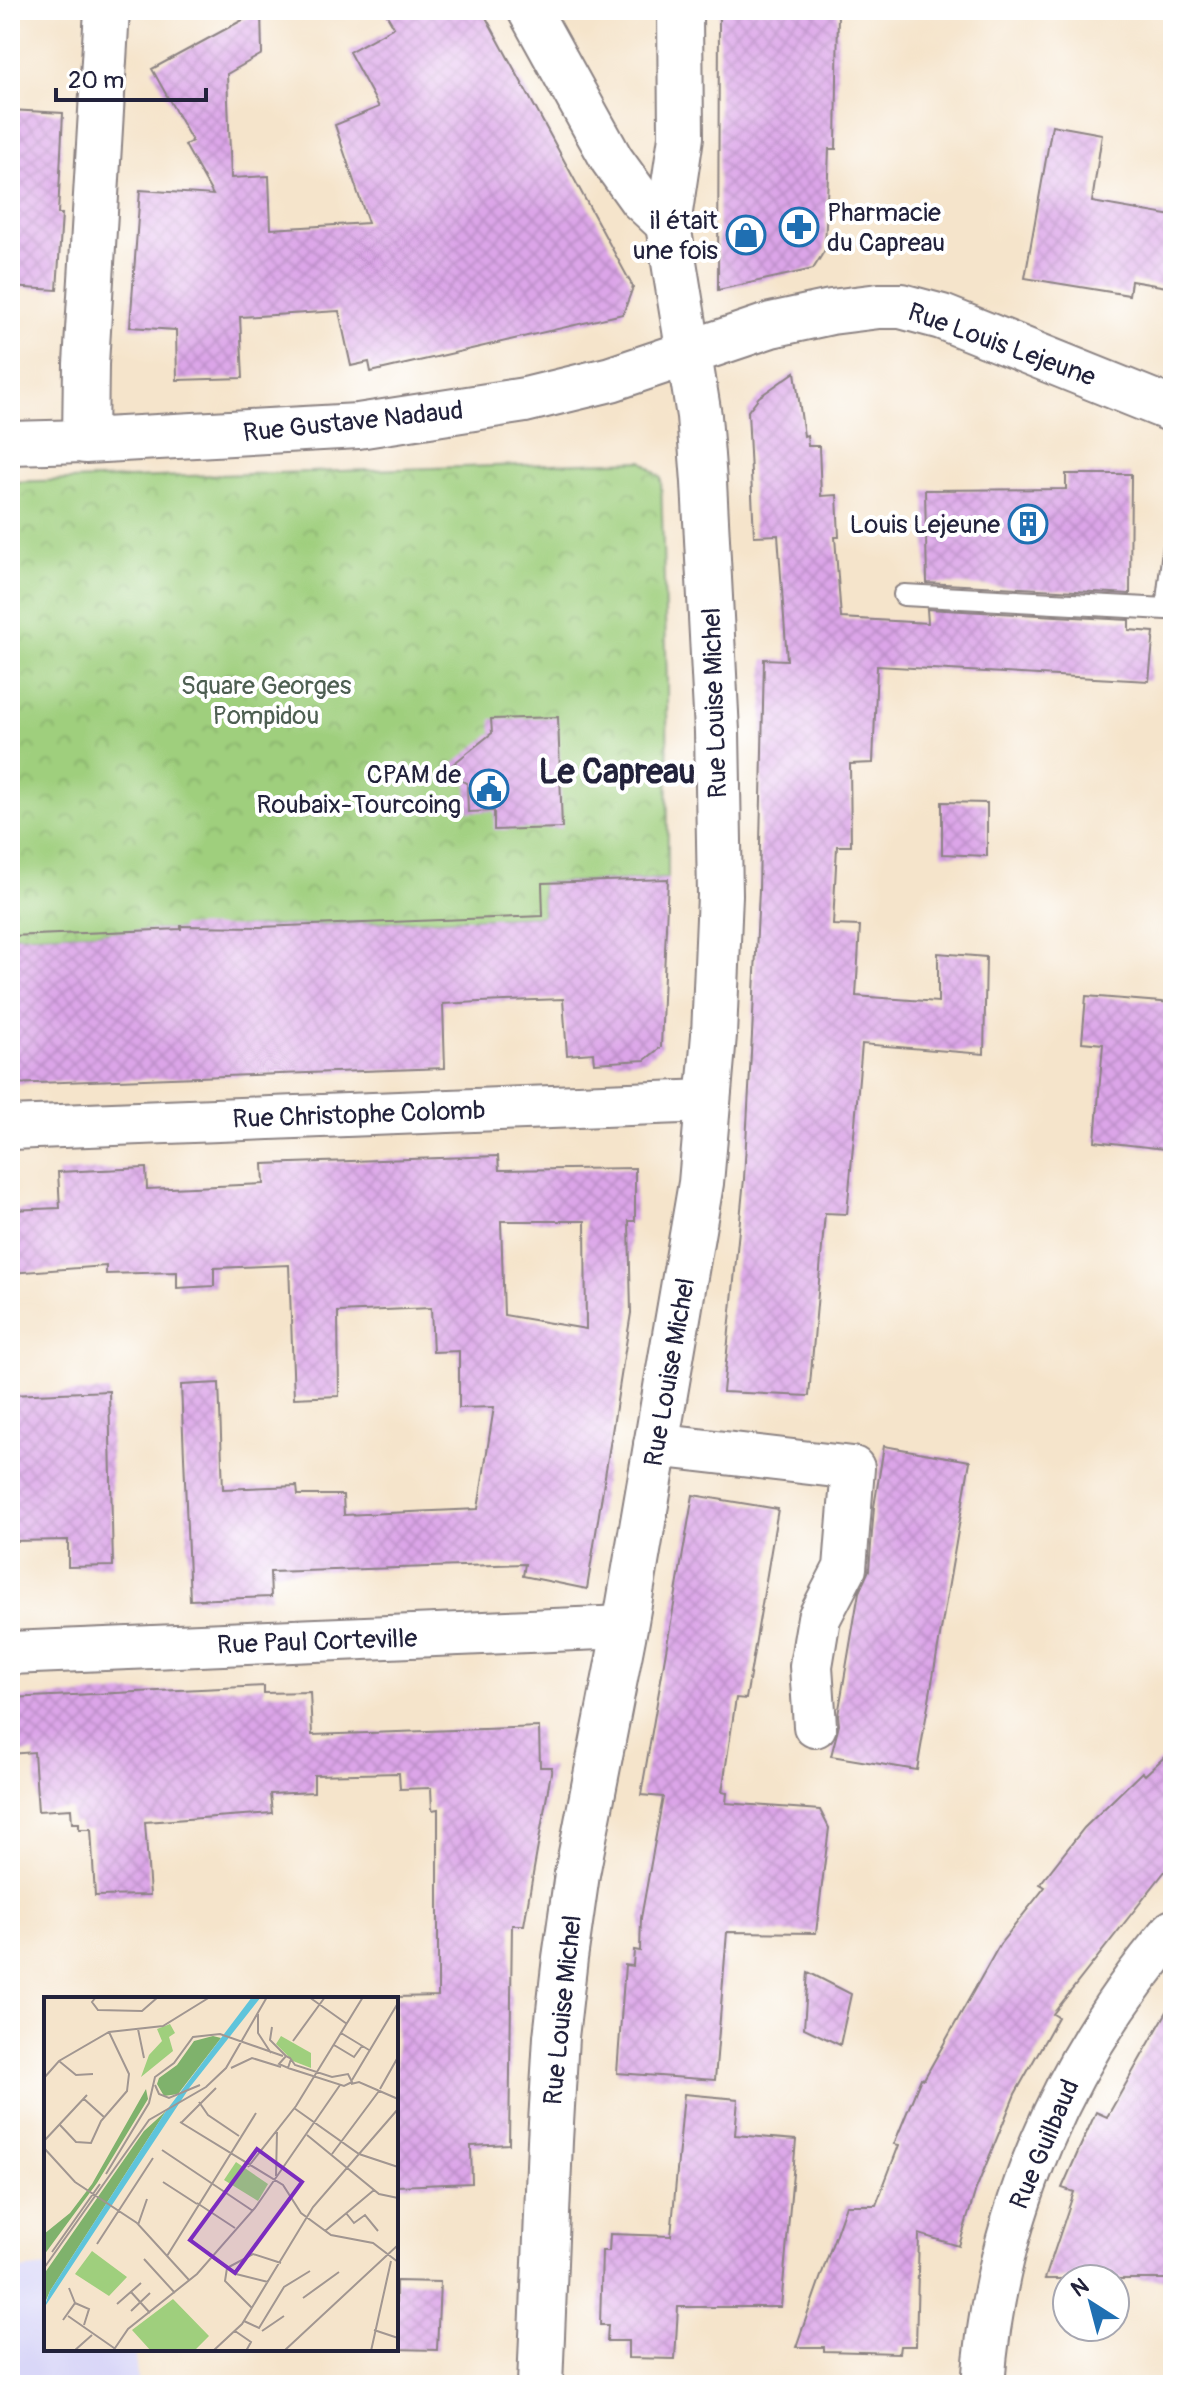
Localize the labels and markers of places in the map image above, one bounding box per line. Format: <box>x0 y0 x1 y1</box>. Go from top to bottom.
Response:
place label: Pharmacie du Capreau <box>827 197 945 259</box>
place label: il était une fois <box>633 205 719 267</box>
pharmacy icon: Pharmacie du Capreau <box>778 206 820 248</box>
shop icon: il était une fois <box>725 214 767 256</box>
building icon: Louis Lejeune <box>1007 503 1049 545</box>
place label: Louis Lejeune <box>850 509 1000 541</box>
place label: CPAM de Roubaix-Tourcoing <box>256 759 461 821</box>
public building icon: CPAM de Roubaix-Tourcoing <box>468 768 510 810</box>

